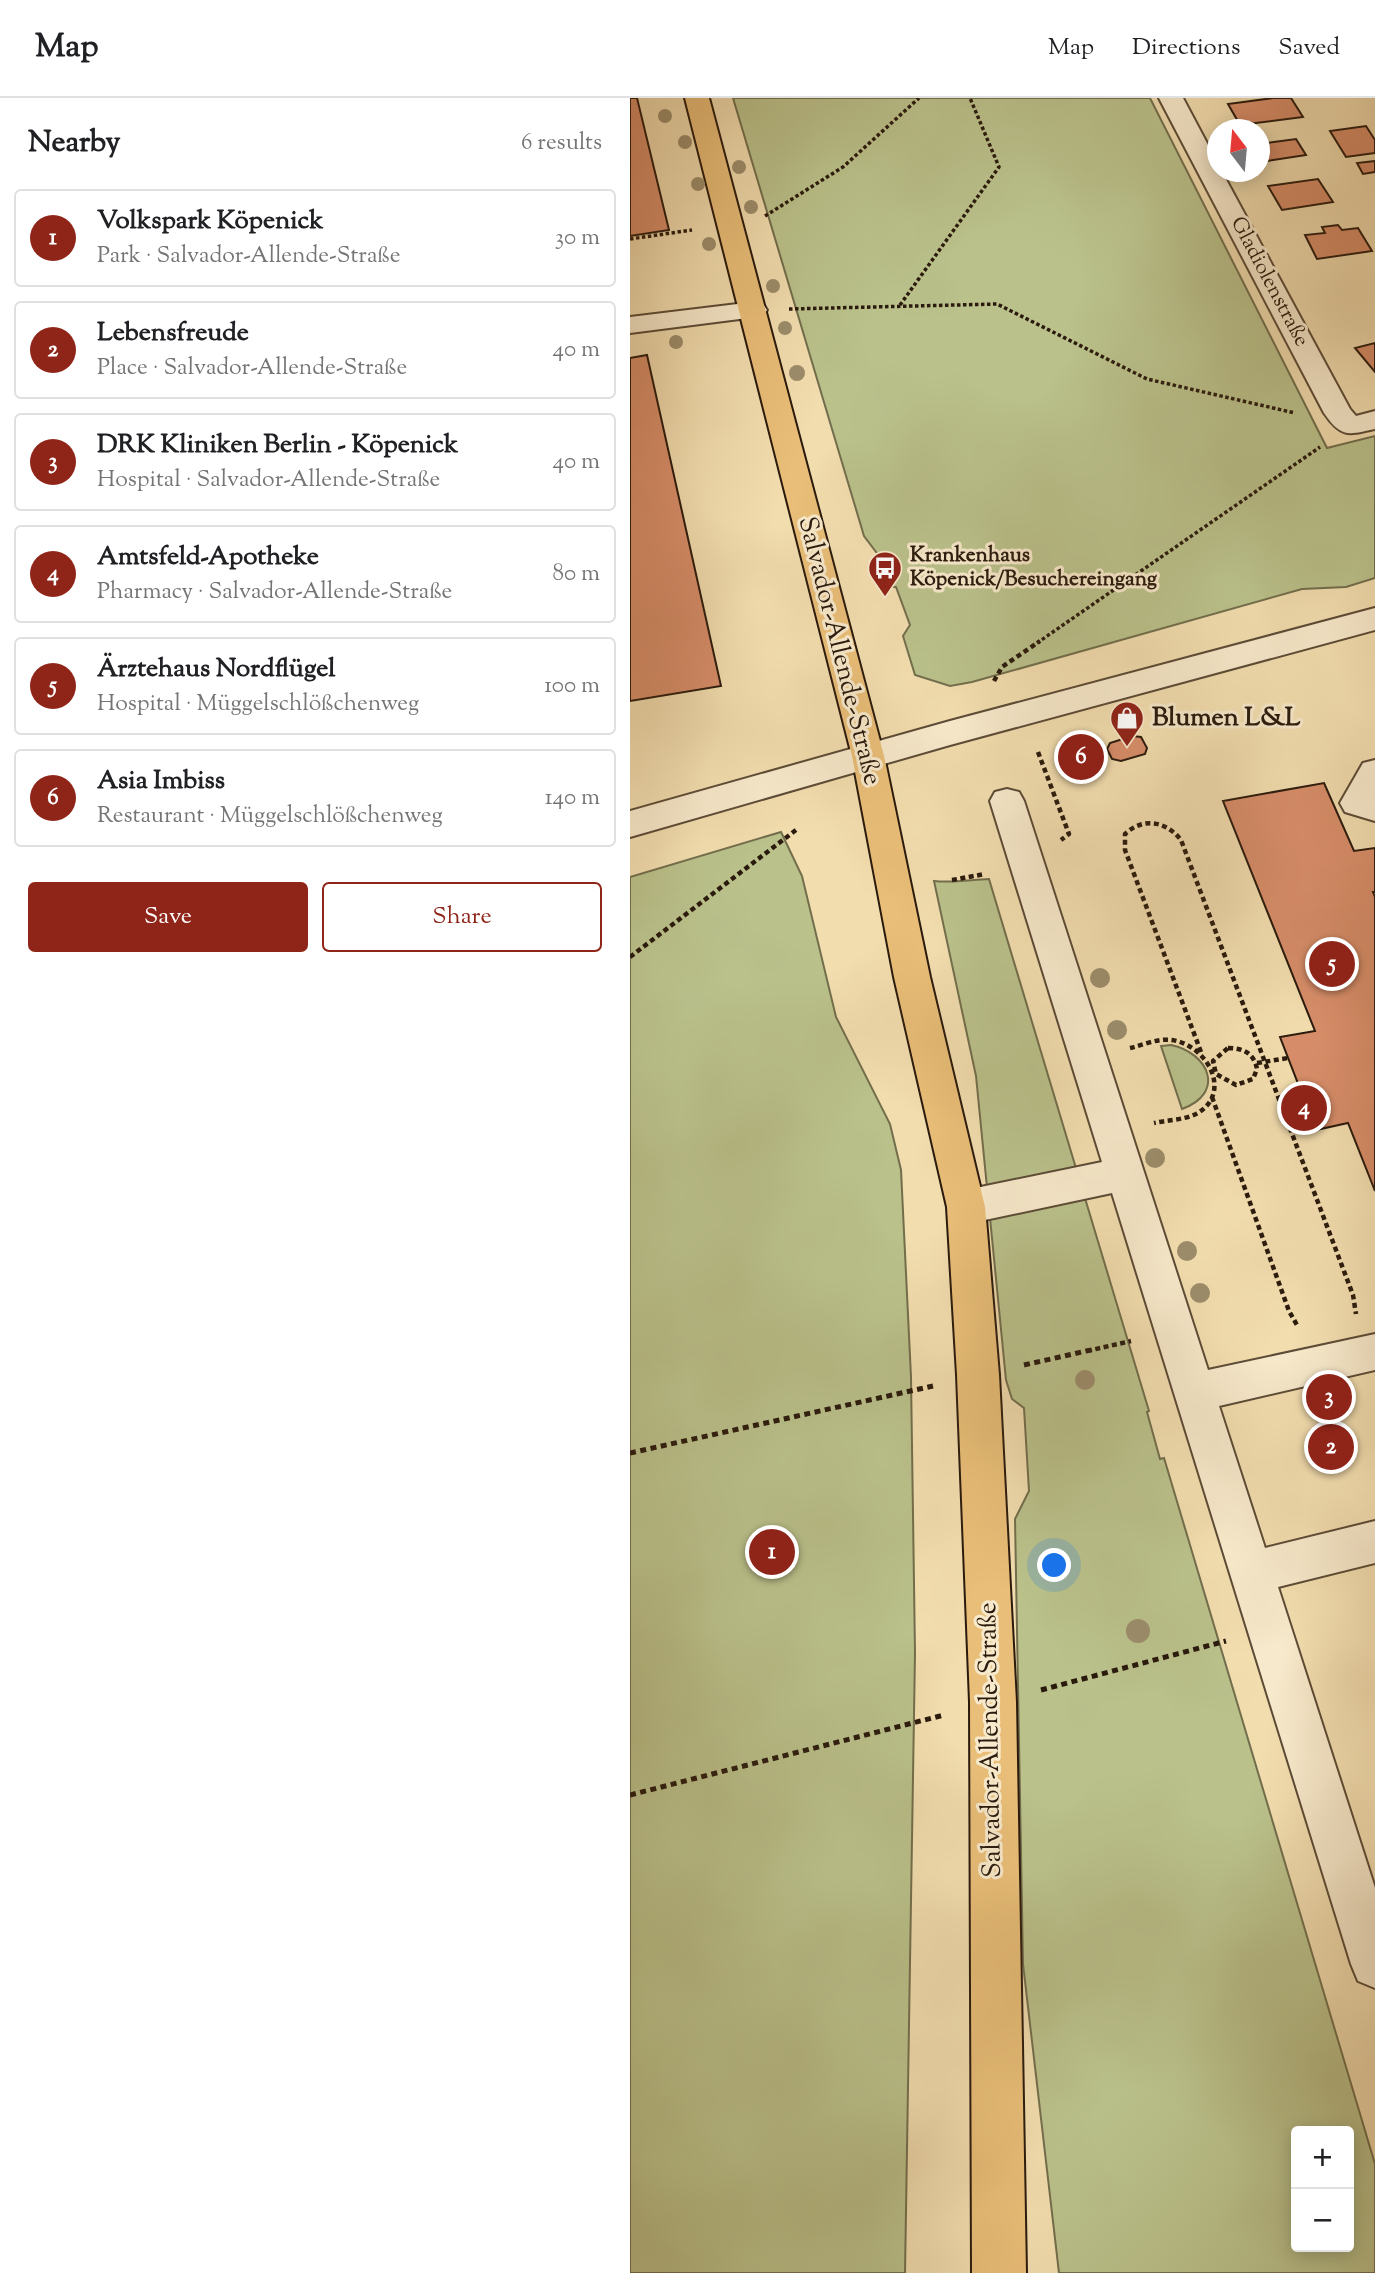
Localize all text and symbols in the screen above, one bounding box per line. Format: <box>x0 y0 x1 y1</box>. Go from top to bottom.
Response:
text: Map <box>35 24 99 72</box>
text: Map <box>1048 31 1094 65</box>
text: Directions <box>1132 31 1240 65</box>
text: Saved <box>1278 31 1340 65</box>
north arrow <box>1207 119 1270 182</box>
text: Nearby <box>28 122 120 165</box>
text: 6 results <box>521 127 602 160</box>
text: Volkspark Köpenick <box>97 203 323 240</box>
street label: Gladiolenstraße <box>1222 212 1316 352</box>
text: 1 <box>49 222 57 255</box>
text: 30 m <box>555 222 600 255</box>
text: Park · Salvador-Allende-Straße <box>97 240 400 273</box>
text: Lebensfreude <box>97 315 249 352</box>
text: 2 <box>48 334 58 367</box>
text: 40 m <box>553 334 600 367</box>
text: Place · Salvador-Allende-Straße <box>97 352 407 385</box>
text: DRK Kliniken Berlin - Köpenick <box>97 427 458 464</box>
text: 3 <box>48 446 58 479</box>
text: 40 m <box>553 446 600 479</box>
text: Hospital · Salvador-Allende-Straße <box>97 464 440 497</box>
street label: Salvador-Allende-Straße <box>788 513 890 789</box>
text: Amtsfeld-Apotheke <box>97 539 319 576</box>
place label: Krankenhaus Köpenick/Besuchereingang <box>910 541 1158 595</box>
bus stop icon: Krankenhaus Köpenick/Besuchereingang <box>866 549 904 598</box>
text: 4 <box>47 558 59 591</box>
text: 80 m <box>552 558 600 591</box>
text: Pharmacy · Salvador-Allende-Straße <box>97 576 452 609</box>
text: Ärztehaus Nordflügel <box>97 651 336 688</box>
text: 5 <box>49 670 57 703</box>
text: 100 m <box>544 670 600 703</box>
text: Hospital · Müggelschlößchenweg <box>97 688 419 721</box>
shop icon: Blumen L&L <box>1108 699 1146 748</box>
place label: Blumen L&L <box>1152 700 1301 737</box>
pin: 6 <box>1058 731 1104 783</box>
text: Asia Imbiss <box>97 763 225 800</box>
text: 6 <box>47 782 59 815</box>
text: 140 m <box>545 782 600 815</box>
text: Restaurant · Müggelschlößchenweg <box>97 800 443 833</box>
button: Save <box>28 882 308 952</box>
button: Share <box>322 882 602 952</box>
pin: 5 <box>1309 938 1355 990</box>
pin: 4 <box>1281 1082 1327 1134</box>
pin: 3 <box>1306 1371 1352 1423</box>
pin: 2 <box>1308 1421 1354 1473</box>
pin: 1 <box>749 1526 795 1578</box>
your location <box>1037 1548 1071 1582</box>
street label: Salvador-Allende-Straße <box>970 1602 1012 1878</box>
map controls <box>1291 2126 1354 2252</box>
button: + <box>1291 2126 1354 2189</box>
button: − <box>1291 2189 1354 2252</box>

